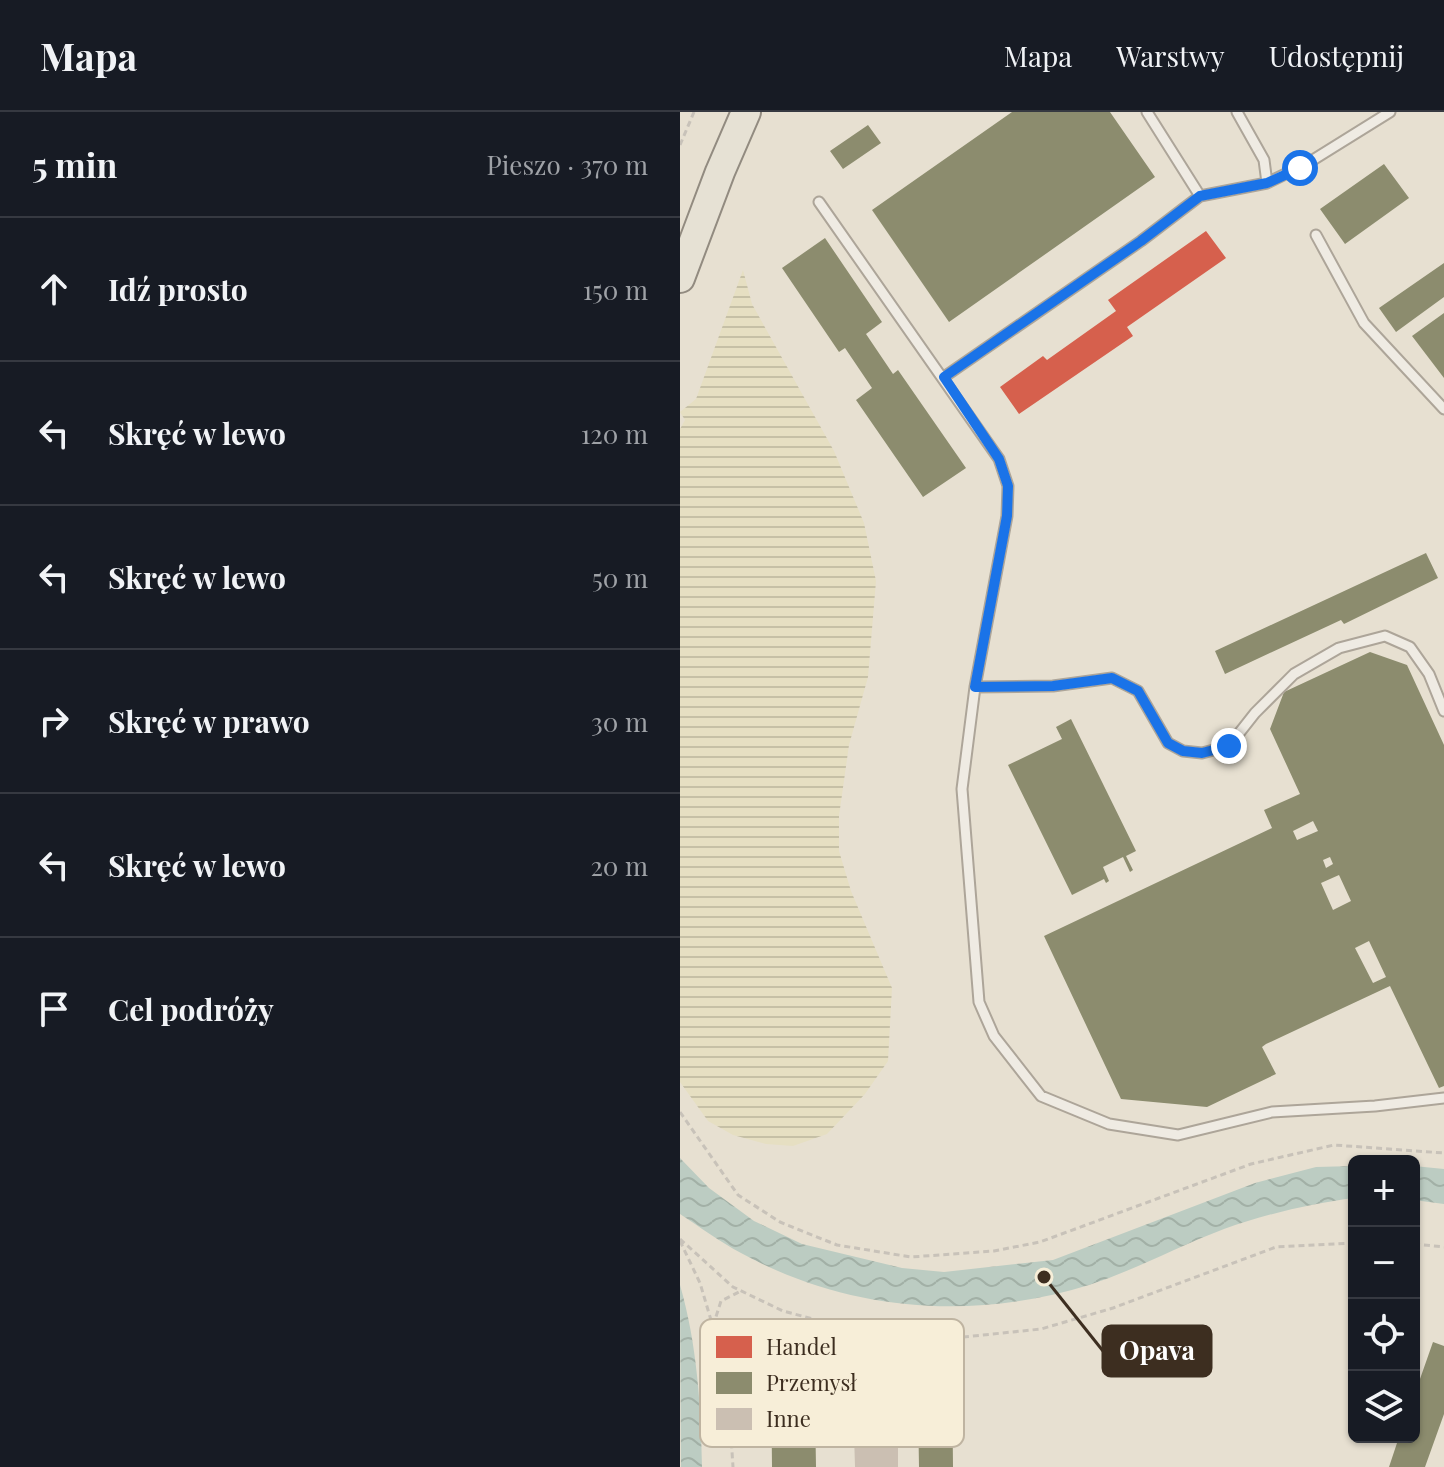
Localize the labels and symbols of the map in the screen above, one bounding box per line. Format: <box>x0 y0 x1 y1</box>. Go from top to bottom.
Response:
route start <box>1282 150 1318 186</box>
route end <box>1211 728 1247 764</box>
legend <box>700 1319 964 1447</box>
callout: Opava <box>1103 1326 1211 1376</box>
text: Handel <box>766 1331 837 1361</box>
text: Opava <box>1119 1332 1195 1367</box>
text: Przemysł <box>766 1367 857 1397</box>
text: Inne <box>766 1403 811 1433</box>

